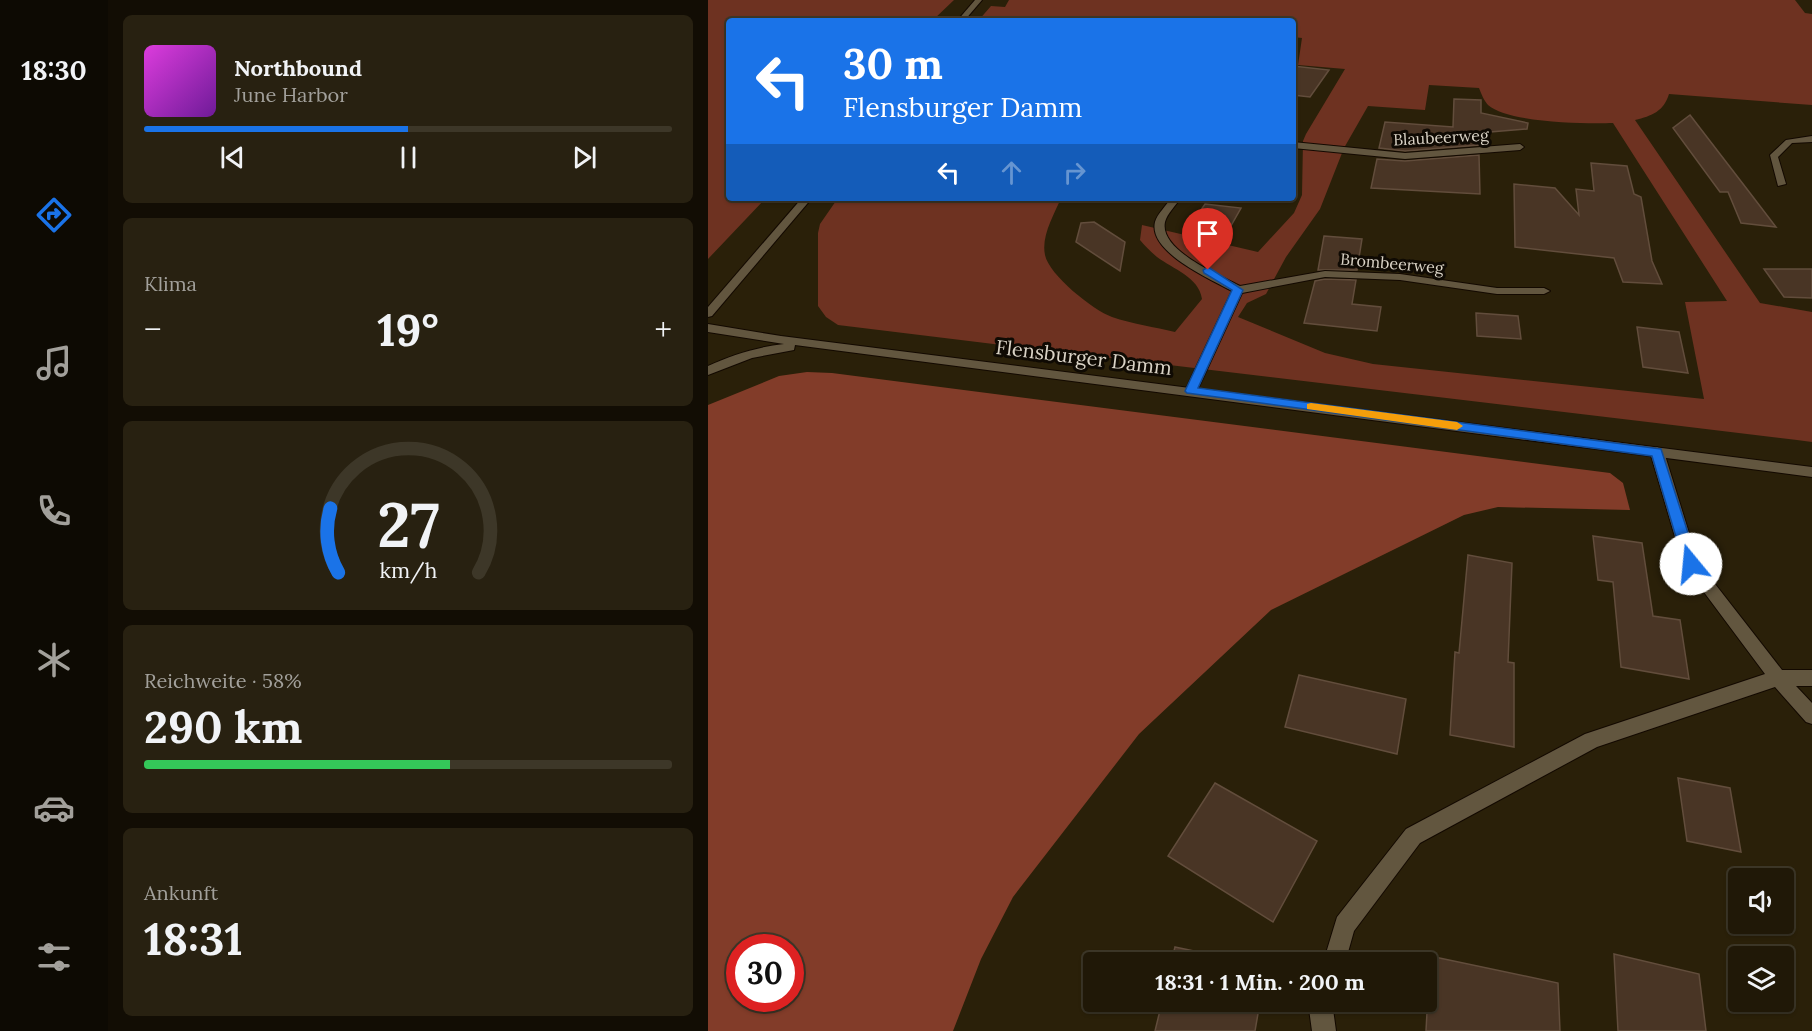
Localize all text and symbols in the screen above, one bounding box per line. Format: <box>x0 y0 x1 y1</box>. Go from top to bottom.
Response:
text: 30 m <box>843 37 943 91</box>
icon: left <box>744 42 822 120</box>
text: 18:30 <box>21 53 87 87</box>
text: Northbound <box>234 54 362 82</box>
text: June Harbor <box>234 82 348 107</box>
text: Flensburger Damm <box>843 90 1082 124</box>
street label: Blaubeerweg <box>1393 124 1490 149</box>
icon: previous <box>216 141 249 174</box>
icon: pause <box>392 141 425 174</box>
icon: next <box>568 141 601 174</box>
icon: left <box>932 156 965 189</box>
icon: ahead <box>995 156 1028 189</box>
icon: right <box>1058 156 1091 189</box>
icon: directions <box>33 194 75 236</box>
pin <box>1182 208 1233 270</box>
icon: arrive <box>1191 217 1224 250</box>
street label: Brombeerweg <box>1339 249 1446 278</box>
text: Klima <box>144 271 197 296</box>
text: 19° <box>377 301 439 358</box>
text: − <box>144 308 162 350</box>
text: + <box>654 308 672 350</box>
street label: Flensburger Damm <box>994 334 1174 380</box>
icon: music <box>33 342 75 384</box>
text: 27 <box>377 484 439 564</box>
icon: phone <box>33 490 75 532</box>
position arrow <box>1659 532 1723 596</box>
text: km/h <box>379 556 437 584</box>
icon: climate <box>33 639 75 681</box>
text: Reichweite · 58% <box>144 668 302 693</box>
text: 290 km <box>144 698 303 755</box>
icon: car <box>33 787 75 829</box>
map controls <box>1728 868 1794 1012</box>
button: sound <box>1728 868 1794 934</box>
text: Ankunft <box>144 880 218 905</box>
text: 18:31 <box>144 910 243 967</box>
speed limit sign: 30 <box>726 934 804 1012</box>
icon: filters <box>33 936 75 978</box>
button: layers <box>1728 946 1794 1012</box>
text: 18:31 · 1 Min. · 200 m <box>1155 968 1365 996</box>

